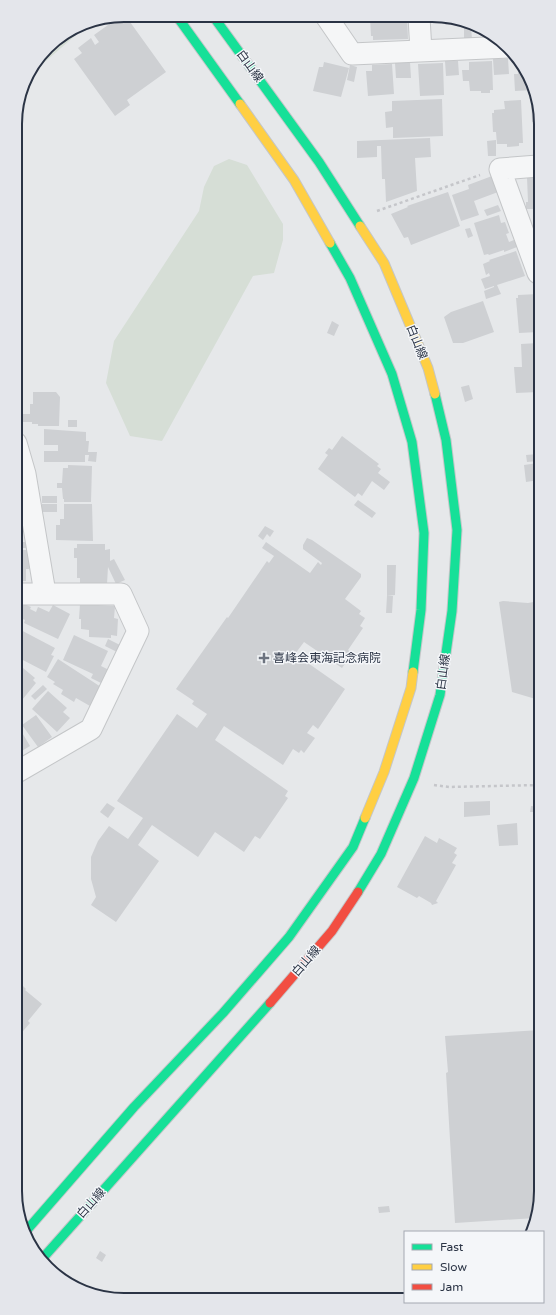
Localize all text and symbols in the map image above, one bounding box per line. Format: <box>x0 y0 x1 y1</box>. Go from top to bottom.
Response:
street label: 白山線 <box>234 47 266 85</box>
street label: 白山線 <box>404 323 430 361</box>
place label: 喜峰会東海記念病院 <box>273 651 381 665</box>
marker: 喜峰会東海記念病院 <box>258 652 270 664</box>
street label: 白山線 <box>434 653 452 691</box>
street label: 白山線 <box>289 943 323 979</box>
street label: 白山線 <box>74 1185 108 1221</box>
legend <box>404 1231 544 1303</box>
text: Fast <box>440 1240 464 1254</box>
text: Slow <box>440 1260 467 1274</box>
text: Jam <box>440 1280 463 1294</box>

